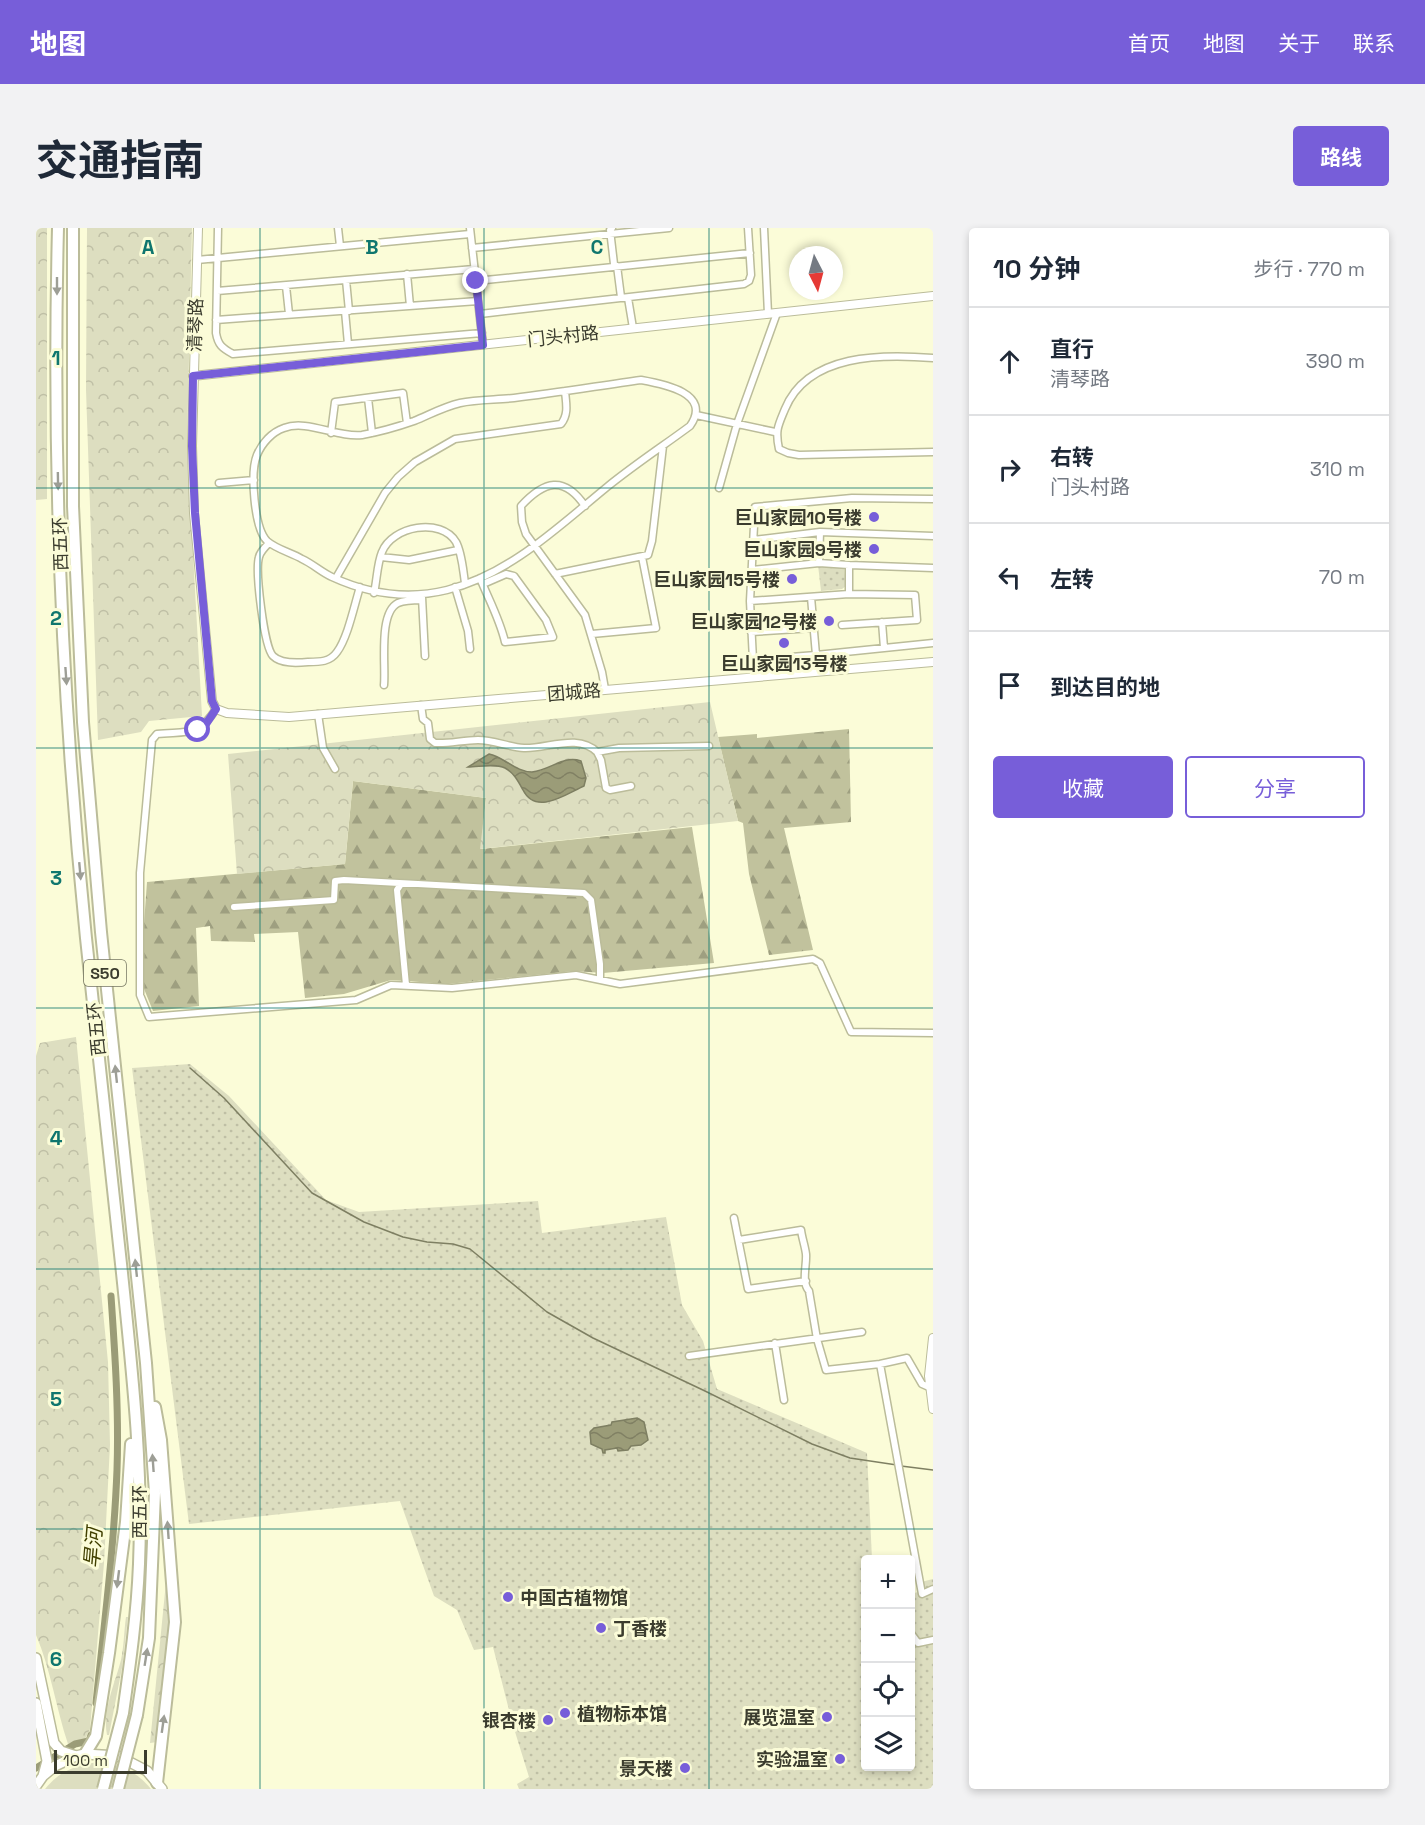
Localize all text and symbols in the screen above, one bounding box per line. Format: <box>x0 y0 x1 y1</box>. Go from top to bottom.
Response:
text: 地图 <box>30 26 86 62</box>
text: 首页 <box>1128 30 1170 57</box>
text: 地图 <box>1203 30 1245 57</box>
text: 关于 <box>1278 30 1320 57</box>
text: 联系 <box>1353 30 1395 57</box>
button: 路线 <box>1293 126 1389 186</box>
text: 交通指南 <box>36 134 204 187</box>
text: A <box>142 234 155 260</box>
text: B <box>365 234 379 260</box>
text: C <box>591 234 604 260</box>
north arrow <box>789 246 843 300</box>
text: 10 分钟 <box>993 252 1080 286</box>
text: 步行 · 770 m <box>1253 256 1365 282</box>
route end <box>462 267 488 293</box>
one-way arrow <box>52 277 62 296</box>
street label: 清琴路 <box>183 298 207 352</box>
street label: 门头村路 <box>526 321 600 351</box>
text: 直行 <box>1050 335 1094 363</box>
text: 1 <box>51 345 61 371</box>
icon: ahead <box>993 345 1026 378</box>
text: 390 m <box>1306 348 1365 374</box>
text: 清琴路 <box>1050 366 1110 392</box>
text: 右转 <box>1050 443 1094 471</box>
icon: right <box>993 453 1026 486</box>
text: 310 m <box>1310 456 1365 482</box>
one-way arrow <box>53 472 63 491</box>
text: 门头村路 <box>1050 474 1130 500</box>
place label: 巨山家园10号楼 <box>734 506 862 529</box>
marker: 巨山家园10号楼 <box>867 510 881 524</box>
street label: 西五环 <box>48 517 72 571</box>
place label: 巨山家园9号楼 <box>743 538 862 561</box>
marker: 巨山家园9号楼 <box>867 542 881 556</box>
icon: left <box>993 561 1026 594</box>
text: 70 m <box>1319 564 1365 590</box>
text: 左转 <box>1050 565 1094 593</box>
place label: 巨山家园15号楼 <box>653 568 780 591</box>
marker: 巨山家园15号楼 <box>785 572 799 586</box>
text: 2 <box>50 605 62 631</box>
place label: 巨山家园12号楼 <box>690 610 817 633</box>
marker: 巨山家园12号楼 <box>822 614 836 628</box>
marker: 巨山家园13号楼 <box>777 636 791 650</box>
place label: 巨山家园13号楼 <box>720 652 848 675</box>
one-way arrow <box>61 667 71 686</box>
icon: arrive <box>993 669 1026 702</box>
text: 到达目的地 <box>1050 673 1160 701</box>
street label: 团城路 <box>546 678 602 706</box>
route start <box>184 716 210 742</box>
button: 收藏 <box>993 756 1173 818</box>
button: 分享 <box>1185 756 1365 818</box>
one-way arrow <box>75 861 85 880</box>
text: 3 <box>50 865 62 891</box>
road number: S50 <box>84 960 126 986</box>
street label: 西五环 <box>82 1001 110 1057</box>
one-way arrow <box>111 1065 121 1084</box>
text: 4 <box>50 1125 63 1151</box>
one-way arrow <box>131 1259 141 1278</box>
text: 5 <box>50 1386 62 1412</box>
one-way arrow <box>148 1453 157 1472</box>
street label: 西五环 <box>128 1485 151 1539</box>
one-way arrow <box>163 1521 173 1540</box>
water label: 旱河 <box>78 1523 108 1569</box>
map controls <box>861 1555 915 1771</box>
button: + <box>861 1555 915 1609</box>
one-way arrow <box>114 1570 123 1589</box>
place label: 中国古植物馆 <box>520 1586 628 1609</box>
marker: 中国古植物馆 <box>501 1590 515 1604</box>
button: − <box>861 1609 915 1663</box>
place label: 丁香楼 <box>613 1617 667 1640</box>
marker: 丁香楼 <box>594 1621 608 1635</box>
text: 6 <box>50 1646 62 1672</box>
one-way arrow <box>142 1648 151 1667</box>
button: locate <box>861 1663 915 1717</box>
place label: 植物标本馆 <box>577 1702 667 1725</box>
marker: 植物标本馆 <box>558 1706 572 1720</box>
place label: 展览温室 <box>743 1706 815 1729</box>
place label: 银杏楼 <box>482 1709 536 1732</box>
marker: 展览温室 <box>820 1710 834 1724</box>
marker: 银杏楼 <box>541 1713 555 1727</box>
one-way arrow <box>159 1715 168 1734</box>
button: layers <box>861 1717 915 1771</box>
scale bar <box>54 1747 147 1774</box>
place label: 实验温室 <box>756 1748 828 1771</box>
text: 100 m <box>63 1750 108 1771</box>
marker: 实验温室 <box>833 1752 847 1766</box>
place label: 景天楼 <box>619 1757 673 1780</box>
marker: 景天楼 <box>678 1761 692 1775</box>

